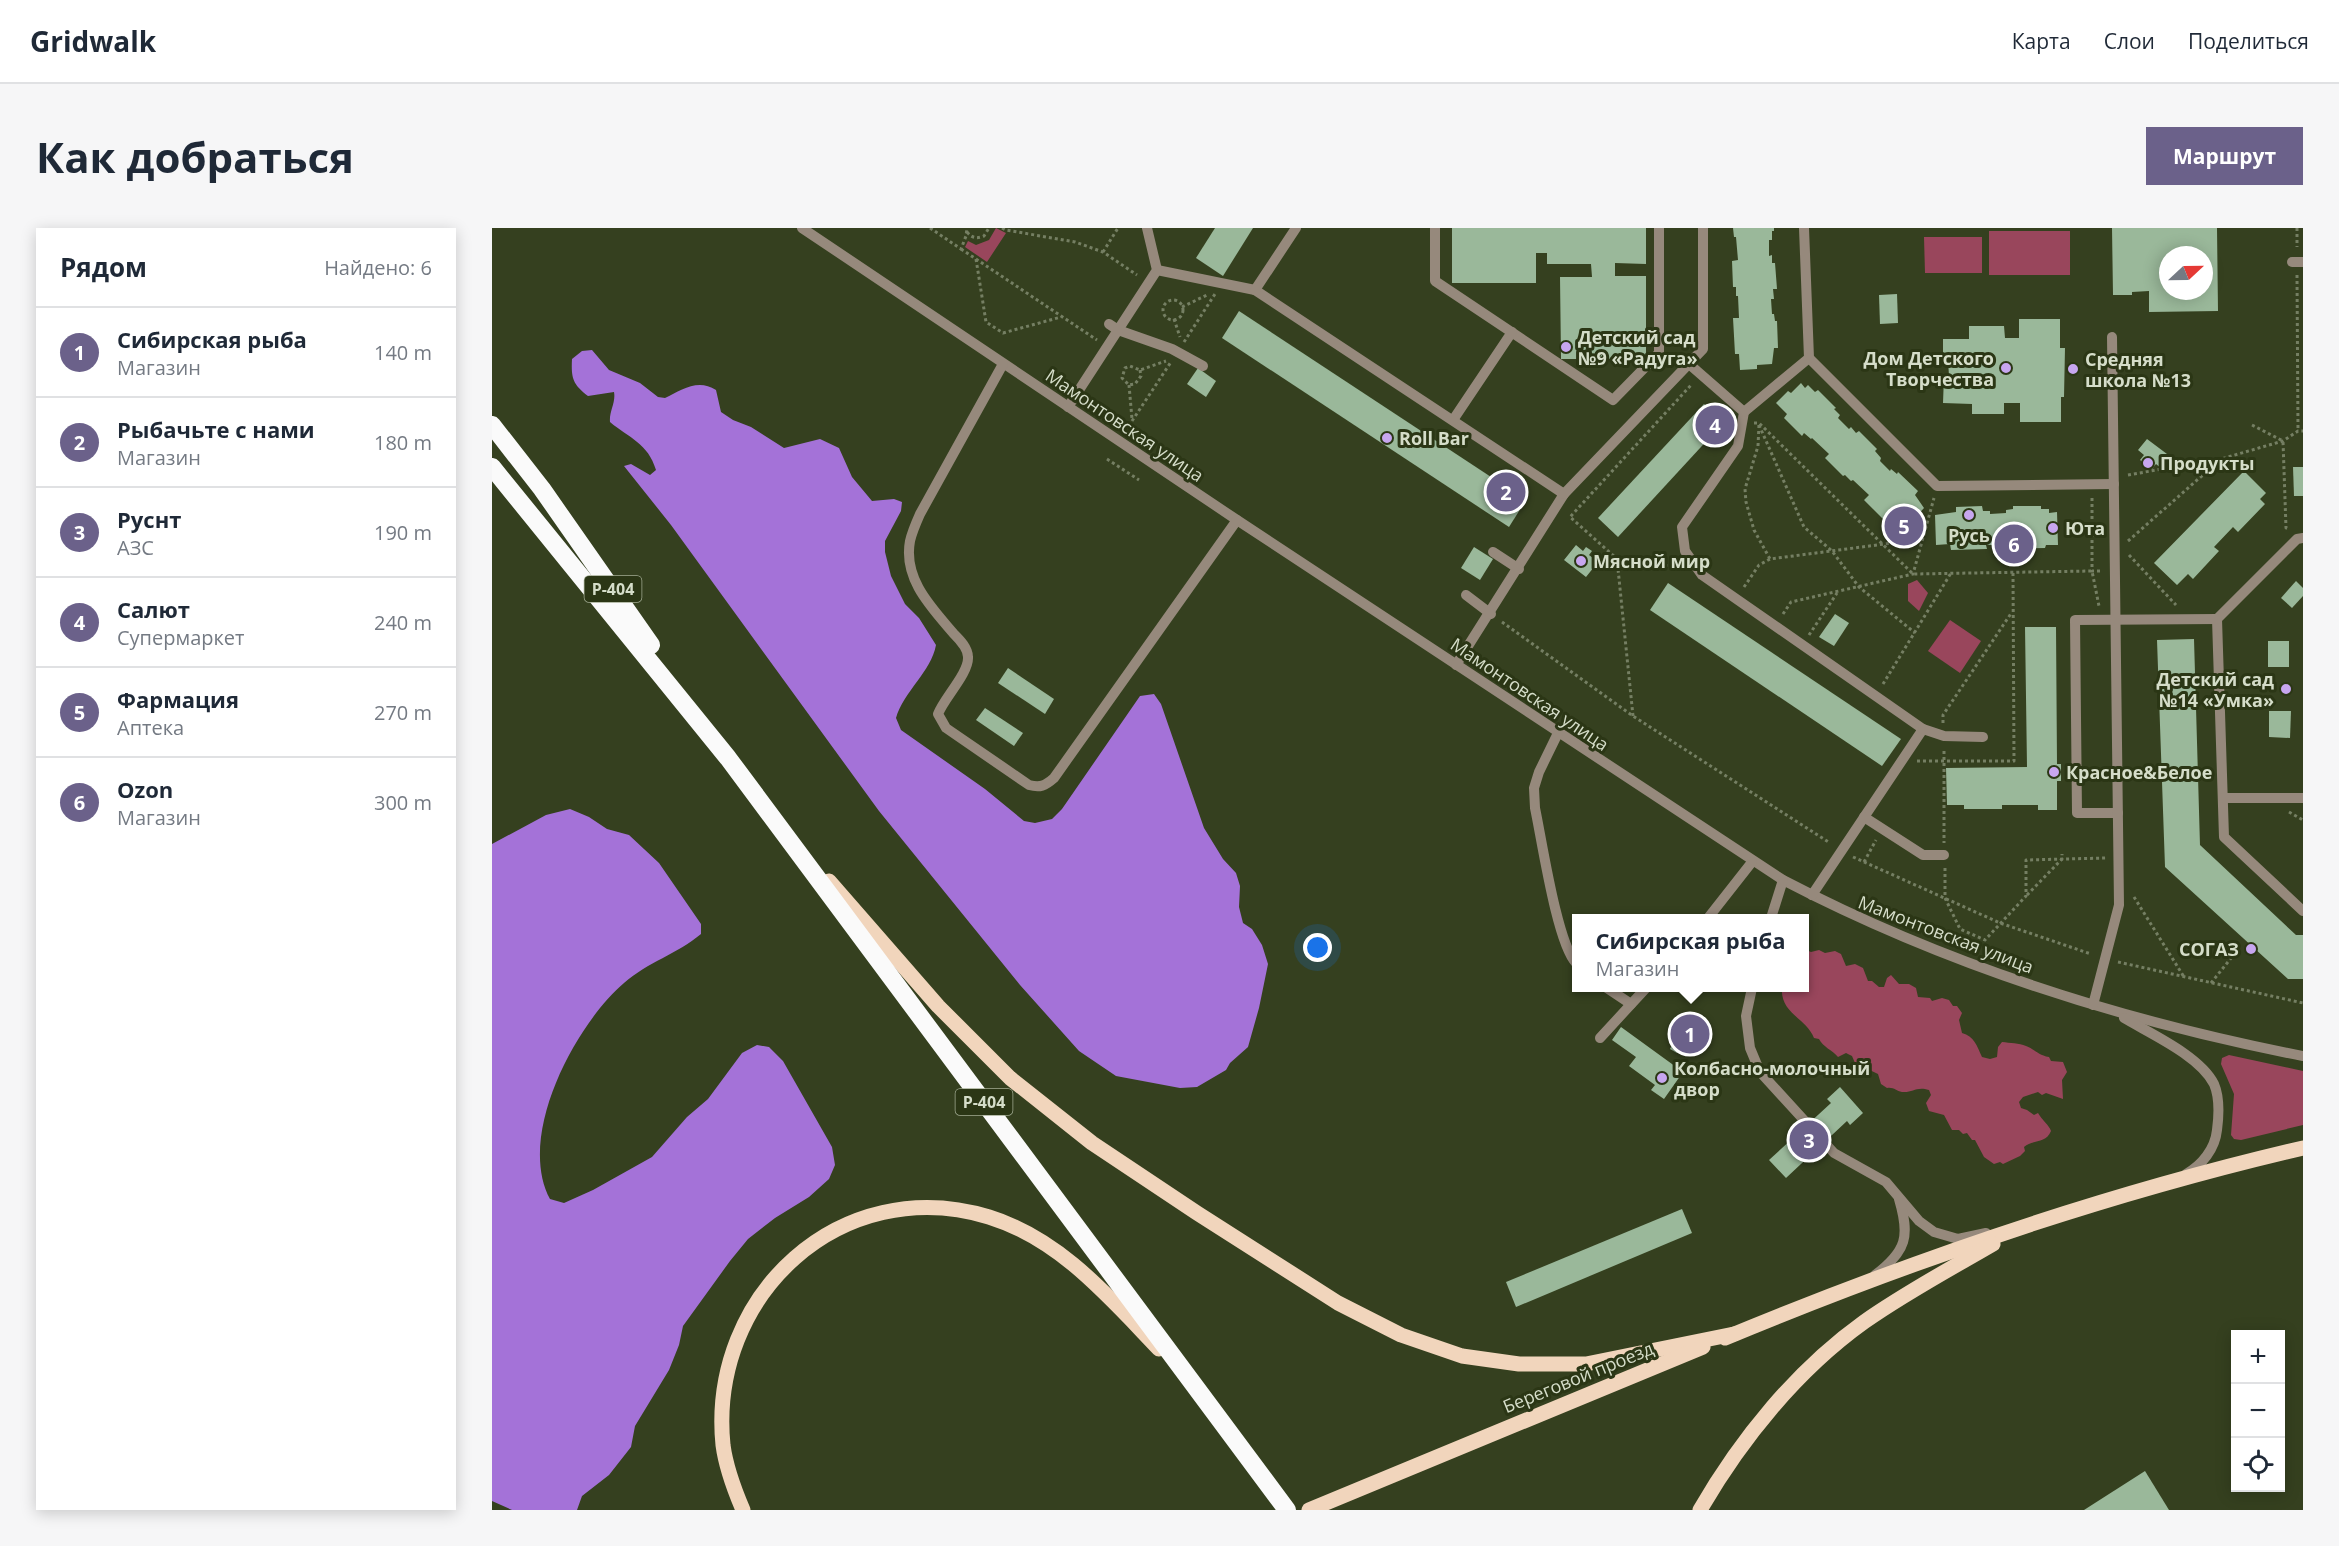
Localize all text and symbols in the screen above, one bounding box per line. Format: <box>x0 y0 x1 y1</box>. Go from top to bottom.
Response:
text: Gridwalk <box>30 22 156 60</box>
text: Карта <box>2012 27 2071 55</box>
text: Слои <box>2104 27 2155 55</box>
text: Поделиться <box>2188 27 2309 55</box>
button: Маршрут <box>2146 127 2303 185</box>
text: Как добраться <box>36 128 354 185</box>
north arrow <box>2159 246 2213 300</box>
text: Рядом <box>60 249 147 285</box>
text: Найдено: 6 <box>324 254 432 281</box>
text: Сибирская рыба <box>117 324 307 354</box>
place label: Детский сад №9 «Радуга» <box>1578 325 1697 370</box>
text: 1 <box>74 339 85 366</box>
text: 140 m <box>374 339 432 366</box>
marker: Детский сад №9 «Радуга» <box>1559 340 1573 354</box>
place label: Дом Детского Творчества <box>1864 346 1994 391</box>
place label: Средняя школа №13 <box>2085 347 2191 392</box>
text: Магазин <box>117 354 201 381</box>
marker: Дом Детского Творчества <box>1999 361 2013 375</box>
marker: Средняя школа №13 <box>2066 362 2080 376</box>
street label: Мамонтовская улица <box>1041 363 1209 487</box>
pin: 4 <box>1696 402 1734 448</box>
text: Рыбачьте с нами <box>117 414 315 444</box>
place label: Roll Bar <box>1399 426 1469 450</box>
text: 2 <box>74 429 85 456</box>
text: 180 m <box>374 429 432 456</box>
marker: Roll Bar <box>1380 431 1394 445</box>
text: Магазин <box>117 444 201 471</box>
place label: Продукты <box>2160 451 2255 475</box>
marker: Продукты <box>2141 456 2155 470</box>
pin: 2 <box>1486 470 1526 514</box>
text: Руснт <box>117 504 181 534</box>
pin: 5 <box>1884 504 1924 548</box>
marker: Русь <box>1962 508 1976 522</box>
place label: Юта <box>2065 516 2105 540</box>
text: 3 <box>74 519 85 546</box>
text: 190 m <box>374 519 432 546</box>
marker: Юта <box>2046 521 2060 535</box>
pin: 6 <box>1994 522 2033 566</box>
place label: Русь <box>1948 523 1990 547</box>
text: АЗС <box>117 534 154 561</box>
place label: Мясной мир <box>1593 549 1710 573</box>
marker: Мясной мир <box>1574 554 1588 568</box>
road number: Р-404 <box>584 576 642 602</box>
text: Салют <box>117 594 190 624</box>
text: 4 <box>74 609 85 636</box>
text: 240 m <box>374 609 432 636</box>
text: Супермаркет <box>117 624 244 651</box>
street label: Мамонтовская улица <box>1446 632 1614 756</box>
place label: Детский сад №14 «Умка» <box>2157 667 2274 712</box>
marker: Детский сад №14 «Умка» <box>2279 682 2293 696</box>
text: Фармация <box>117 684 239 714</box>
text: 5 <box>74 699 85 726</box>
text: 270 m <box>374 699 432 726</box>
text: Аптека <box>117 714 184 741</box>
place label: Красное&Белое <box>2066 760 2212 784</box>
marker: Красное&Белое <box>2047 765 2061 779</box>
text: Ozon <box>117 774 173 804</box>
text: 6 <box>74 789 85 816</box>
text: 300 m <box>374 789 432 816</box>
text: Магазин <box>117 804 201 831</box>
street label: Мамонтовская улица <box>1855 889 2037 979</box>
popup <box>1572 914 1809 992</box>
text: Сибирская рыба <box>1596 925 1785 955</box>
your location <box>1303 933 1332 962</box>
place label: СОГАЗ <box>2179 937 2239 961</box>
marker: СОГАЗ <box>2244 942 2258 956</box>
text: Магазин <box>1596 955 1679 982</box>
pin: 1 <box>1670 1012 1710 1056</box>
place label: Колбасно-молочный двор <box>1674 1056 1870 1101</box>
marker: Колбасно-молочный двор <box>1655 1071 1669 1085</box>
road number: Р-404 <box>956 1089 1012 1115</box>
pin: 3 <box>1790 1118 1828 1162</box>
map controls <box>2231 1330 2285 1492</box>
button: + <box>2231 1330 2285 1384</box>
street label: Береговой проезд <box>1499 1336 1657 1418</box>
button: − <box>2231 1384 2285 1438</box>
button: locate <box>2231 1438 2285 1492</box>

